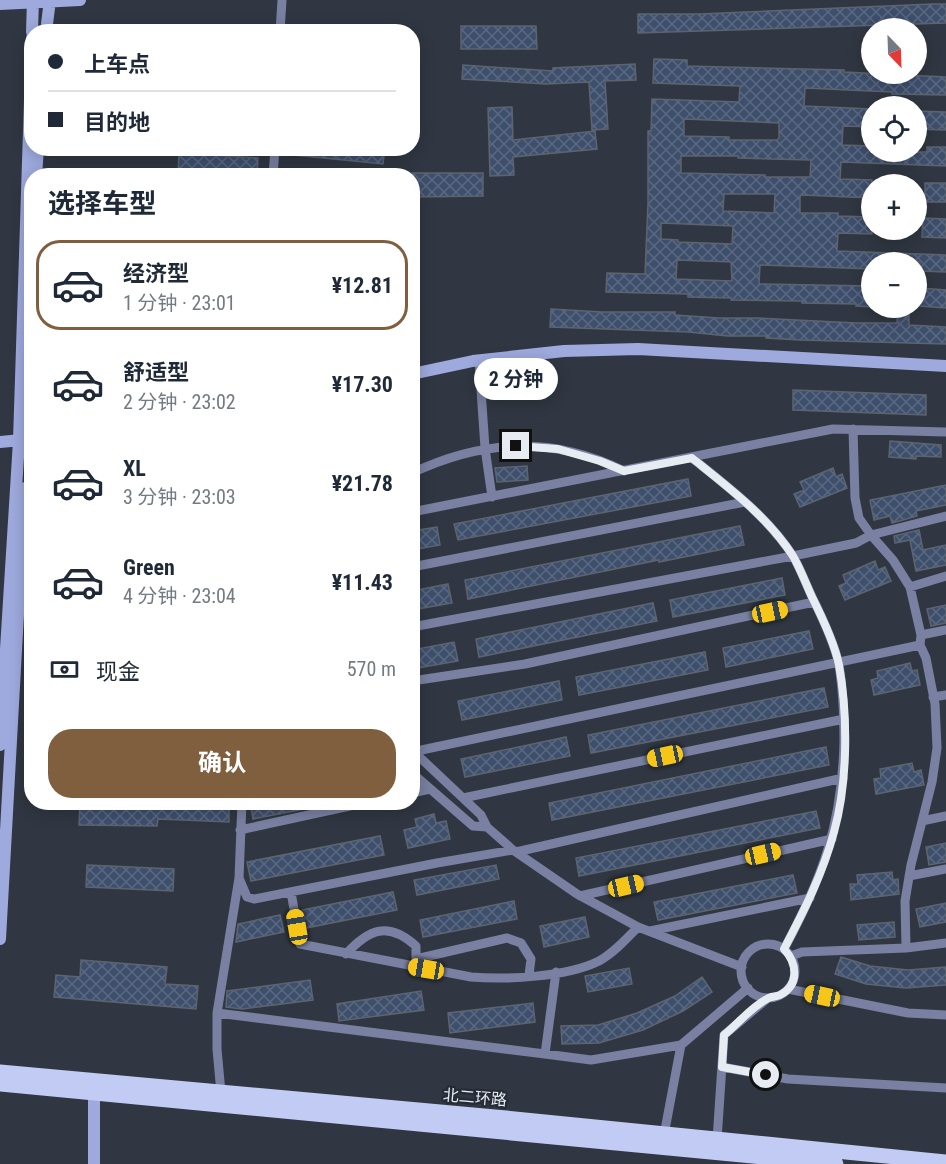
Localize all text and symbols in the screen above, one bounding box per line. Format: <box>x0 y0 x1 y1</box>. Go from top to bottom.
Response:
north arrow <box>861 18 927 84</box>
map controls <box>861 18 927 318</box>
text: 上车点 <box>84 52 150 77</box>
button: locate <box>861 96 927 162</box>
text: 目的地 <box>84 110 150 135</box>
button: + <box>861 174 927 240</box>
text: 选择车型 <box>48 188 156 220</box>
button: − <box>861 252 927 318</box>
icon: car <box>51 258 105 312</box>
text: 经济型 <box>123 261 189 286</box>
text: ¥12.81 <box>332 273 393 298</box>
text: 1 分钟 · 23:01 <box>123 291 236 315</box>
icon: car <box>51 357 105 411</box>
callout: 2 分钟 <box>474 359 558 401</box>
text: 舒适型 <box>123 360 189 385</box>
text: 2 分钟 <box>489 367 543 391</box>
text: ¥17.30 <box>332 372 393 397</box>
text: 2 分钟 · 23:02 <box>123 390 236 414</box>
route end <box>502 432 529 459</box>
icon: car <box>51 456 105 510</box>
text: XL <box>123 456 146 481</box>
text: ¥21.78 <box>332 471 393 496</box>
text: 3 分钟 · 23:03 <box>123 485 236 509</box>
icon: car <box>51 555 105 609</box>
text: Green <box>123 555 175 580</box>
text: ¥11.43 <box>332 570 393 595</box>
text: 4 分钟 · 23:04 <box>123 584 236 608</box>
car <box>751 599 789 625</box>
icon: cash <box>48 653 81 686</box>
text: 570 m <box>347 657 396 681</box>
text: 现金 <box>96 659 140 684</box>
button: 确认 <box>48 729 396 798</box>
car <box>646 743 684 769</box>
car <box>743 841 783 867</box>
car <box>606 873 646 899</box>
car <box>285 908 309 946</box>
car <box>407 957 445 981</box>
car <box>803 983 841 1009</box>
route start <box>752 1061 779 1088</box>
street label: 北二环路 <box>442 1085 508 1110</box>

